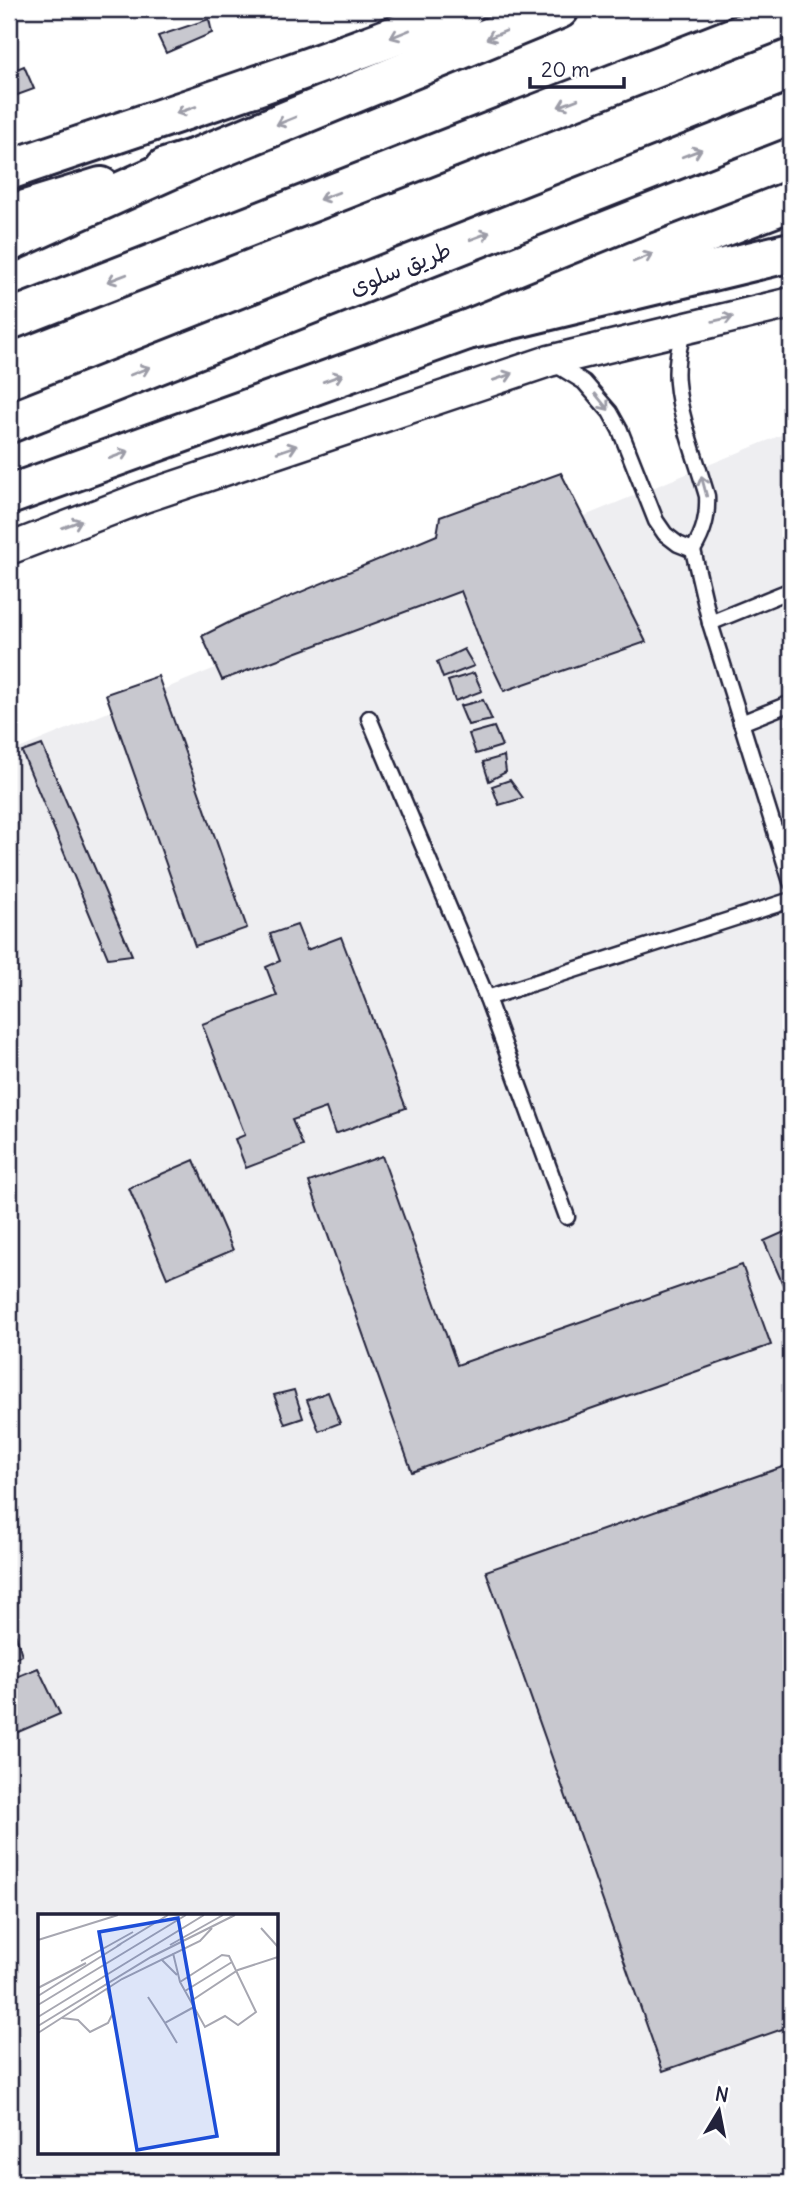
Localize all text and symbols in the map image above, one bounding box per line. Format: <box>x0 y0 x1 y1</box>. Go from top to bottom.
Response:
one-way arrow <box>390 29 412 42</box>
one-way arrow <box>486 29 508 42</box>
scale bar <box>530 46 625 90</box>
text: 20 m <box>541 56 590 83</box>
one-way arrow <box>558 97 579 110</box>
one-way arrow <box>175 105 197 117</box>
one-way arrow <box>276 116 297 129</box>
one-way arrow <box>680 146 702 159</box>
one-way arrow <box>318 190 340 203</box>
one-way arrow <box>468 229 490 242</box>
street label: طريق سلوى <box>345 235 455 302</box>
one-way arrow <box>632 250 653 263</box>
one-way arrow <box>106 273 128 286</box>
one-way arrow <box>711 312 734 326</box>
one-way arrow <box>129 363 151 376</box>
one-way arrow <box>491 369 513 382</box>
one-way arrow <box>322 371 344 383</box>
one-way arrow <box>595 392 610 411</box>
one-way arrow <box>276 442 298 455</box>
one-way arrow <box>108 448 130 460</box>
one-way arrow <box>697 475 710 498</box>
one-way arrow <box>61 517 83 529</box>
inset map <box>38 1914 278 2154</box>
north arrow <box>684 2076 754 2146</box>
text: N <box>713 2081 731 2107</box>

